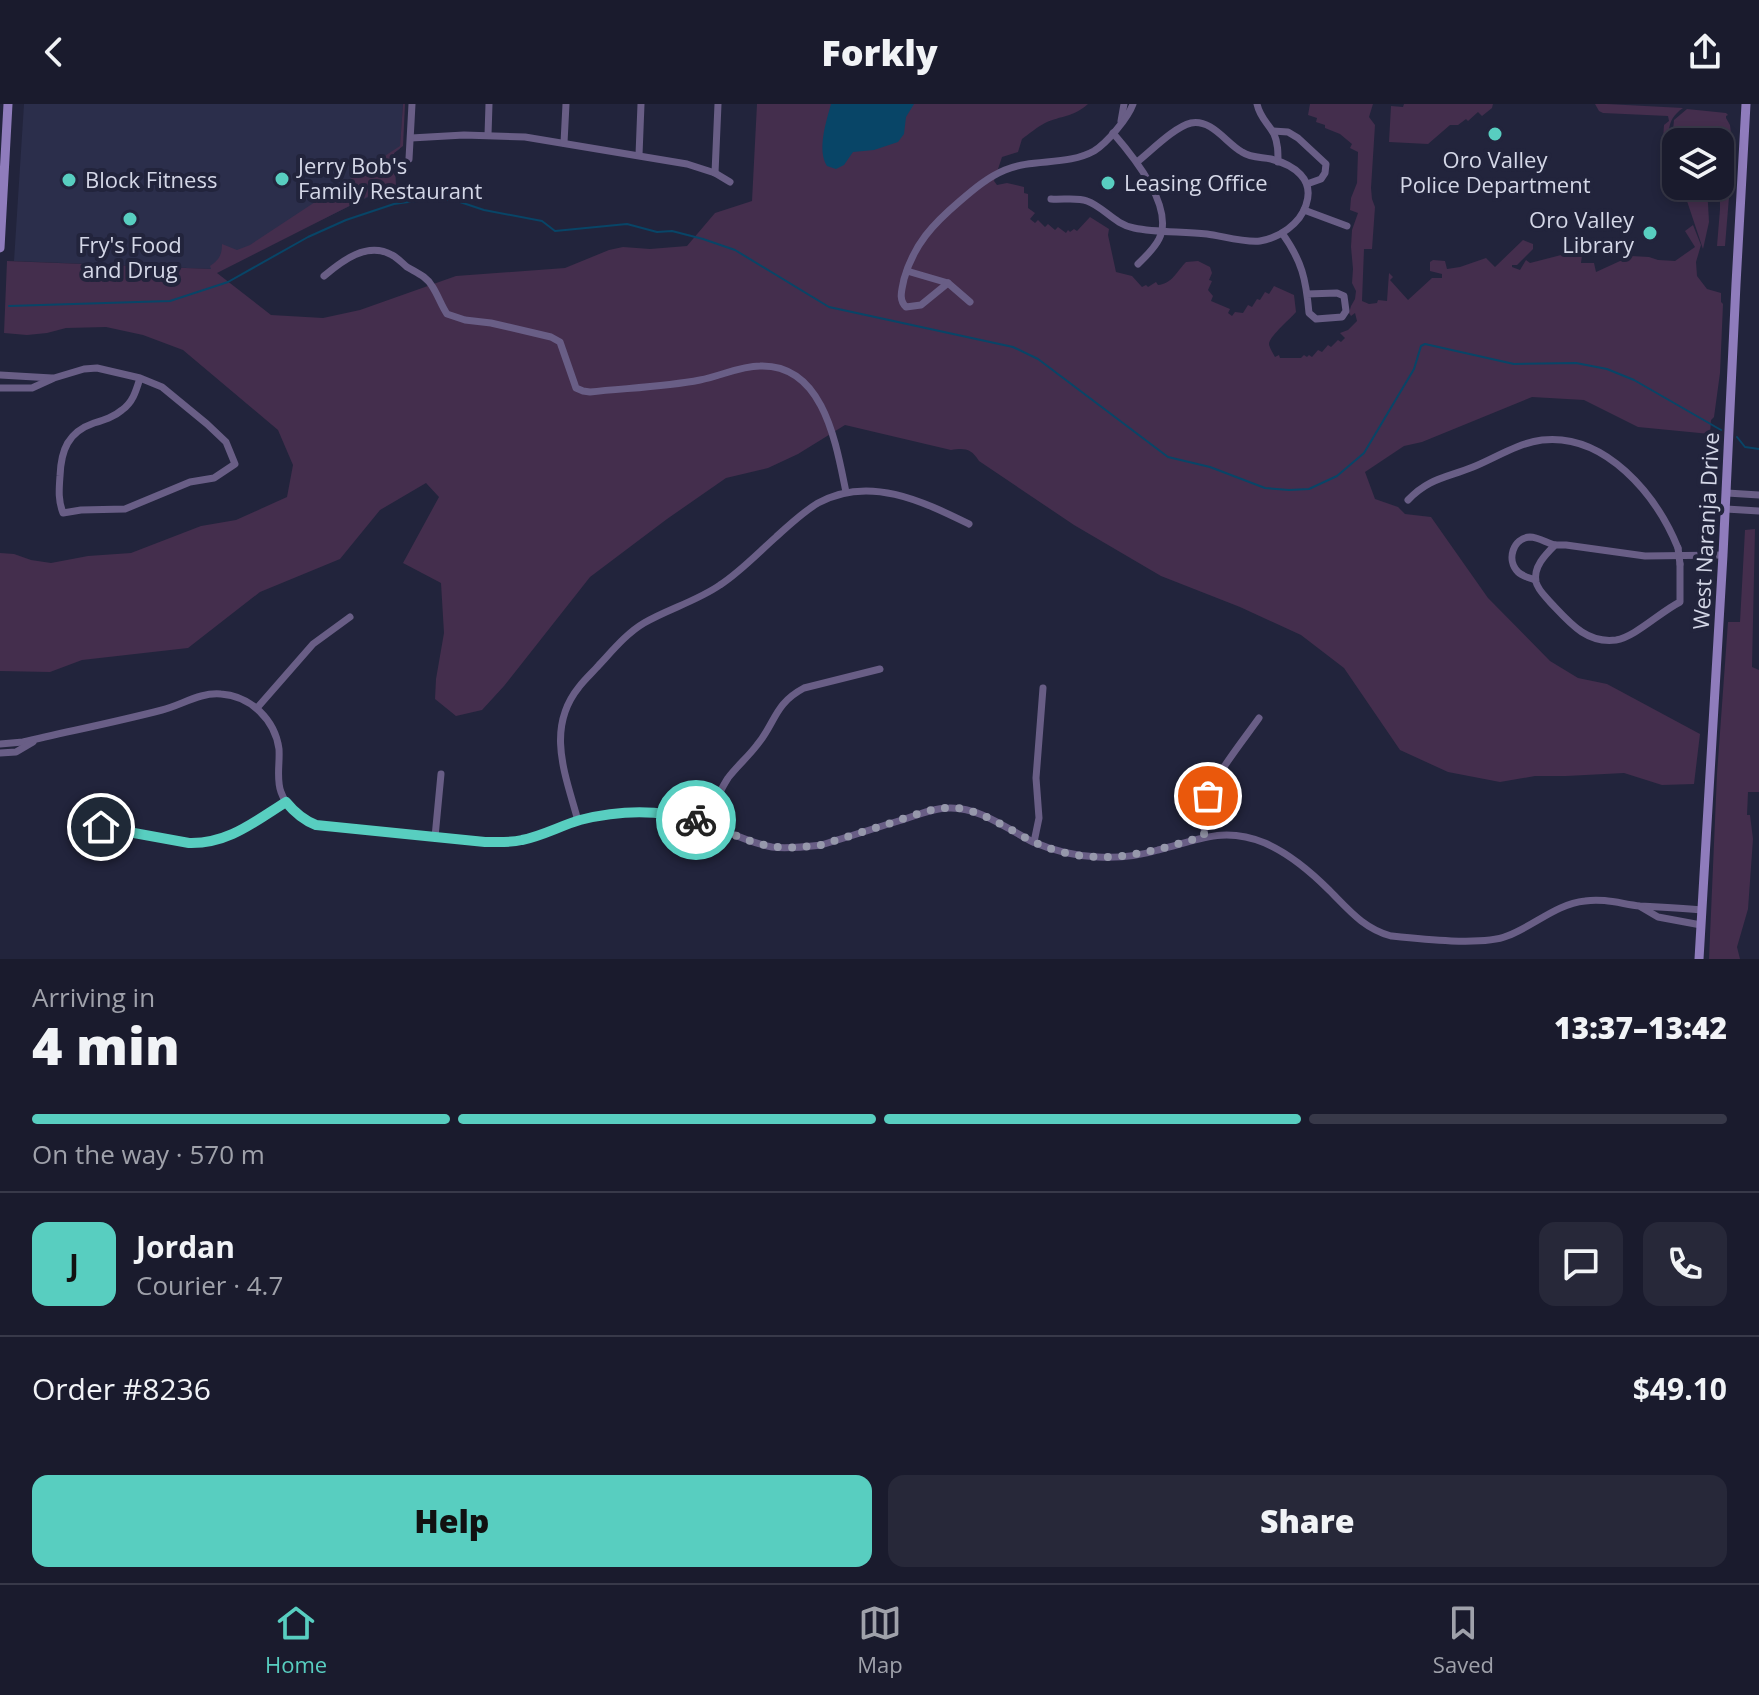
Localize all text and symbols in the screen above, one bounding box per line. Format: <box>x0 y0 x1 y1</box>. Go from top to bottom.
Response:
text: Forkly <box>821 28 938 77</box>
icon: back <box>32 30 76 74</box>
icon: share <box>1683 30 1727 74</box>
marker: Oro Valley Police Department <box>1486 125 1504 143</box>
map controls <box>1662 128 1734 200</box>
button: layers <box>1662 128 1734 200</box>
place label: Oro Valley Police Department <box>1399 144 1591 199</box>
place label: Jerry Bob's Family Restaurant <box>296 150 482 205</box>
place label: Block Fitness <box>85 164 217 194</box>
place label: Leasing Office <box>1124 167 1268 197</box>
marker: Jerry Bob's Family Restaurant <box>273 170 291 188</box>
marker: Block Fitness <box>60 171 78 189</box>
marker: Leasing Office <box>1099 174 1117 192</box>
place label: Oro Valley Library <box>1529 204 1635 259</box>
marker: Fry's Food and Drug <box>121 210 139 228</box>
marker: Oro Valley Library <box>1641 224 1659 242</box>
place label: Fry's Food and Drug <box>78 229 182 284</box>
street label: West Naranja Drive <box>1685 432 1725 630</box>
pin <box>1174 762 1242 830</box>
icon: bag <box>1186 774 1230 818</box>
courier <box>656 780 736 860</box>
pin <box>67 793 135 861</box>
icon: bike <box>674 798 718 842</box>
icon: home <box>79 805 123 849</box>
text: Arriving in <box>32 979 155 1015</box>
text: 13:37–13:42 <box>1554 1007 1727 1048</box>
text: 4 min <box>32 1009 180 1080</box>
text: On the way · 570 m <box>32 1136 265 1172</box>
button: chat <box>1539 1222 1623 1306</box>
button: phone <box>1643 1222 1727 1306</box>
text: Jordan <box>136 1226 235 1267</box>
text: J <box>69 1244 79 1285</box>
text: Courier · 4.7 <box>136 1267 283 1303</box>
text: Order #8236 <box>32 1368 211 1409</box>
text: $49.10 <box>1633 1368 1727 1409</box>
button: Help <box>32 1475 872 1567</box>
button: Share <box>888 1475 1727 1567</box>
tab: Home <box>265 1601 327 1679</box>
tab: Map <box>857 1601 903 1679</box>
tab: Saved <box>1433 1601 1494 1679</box>

